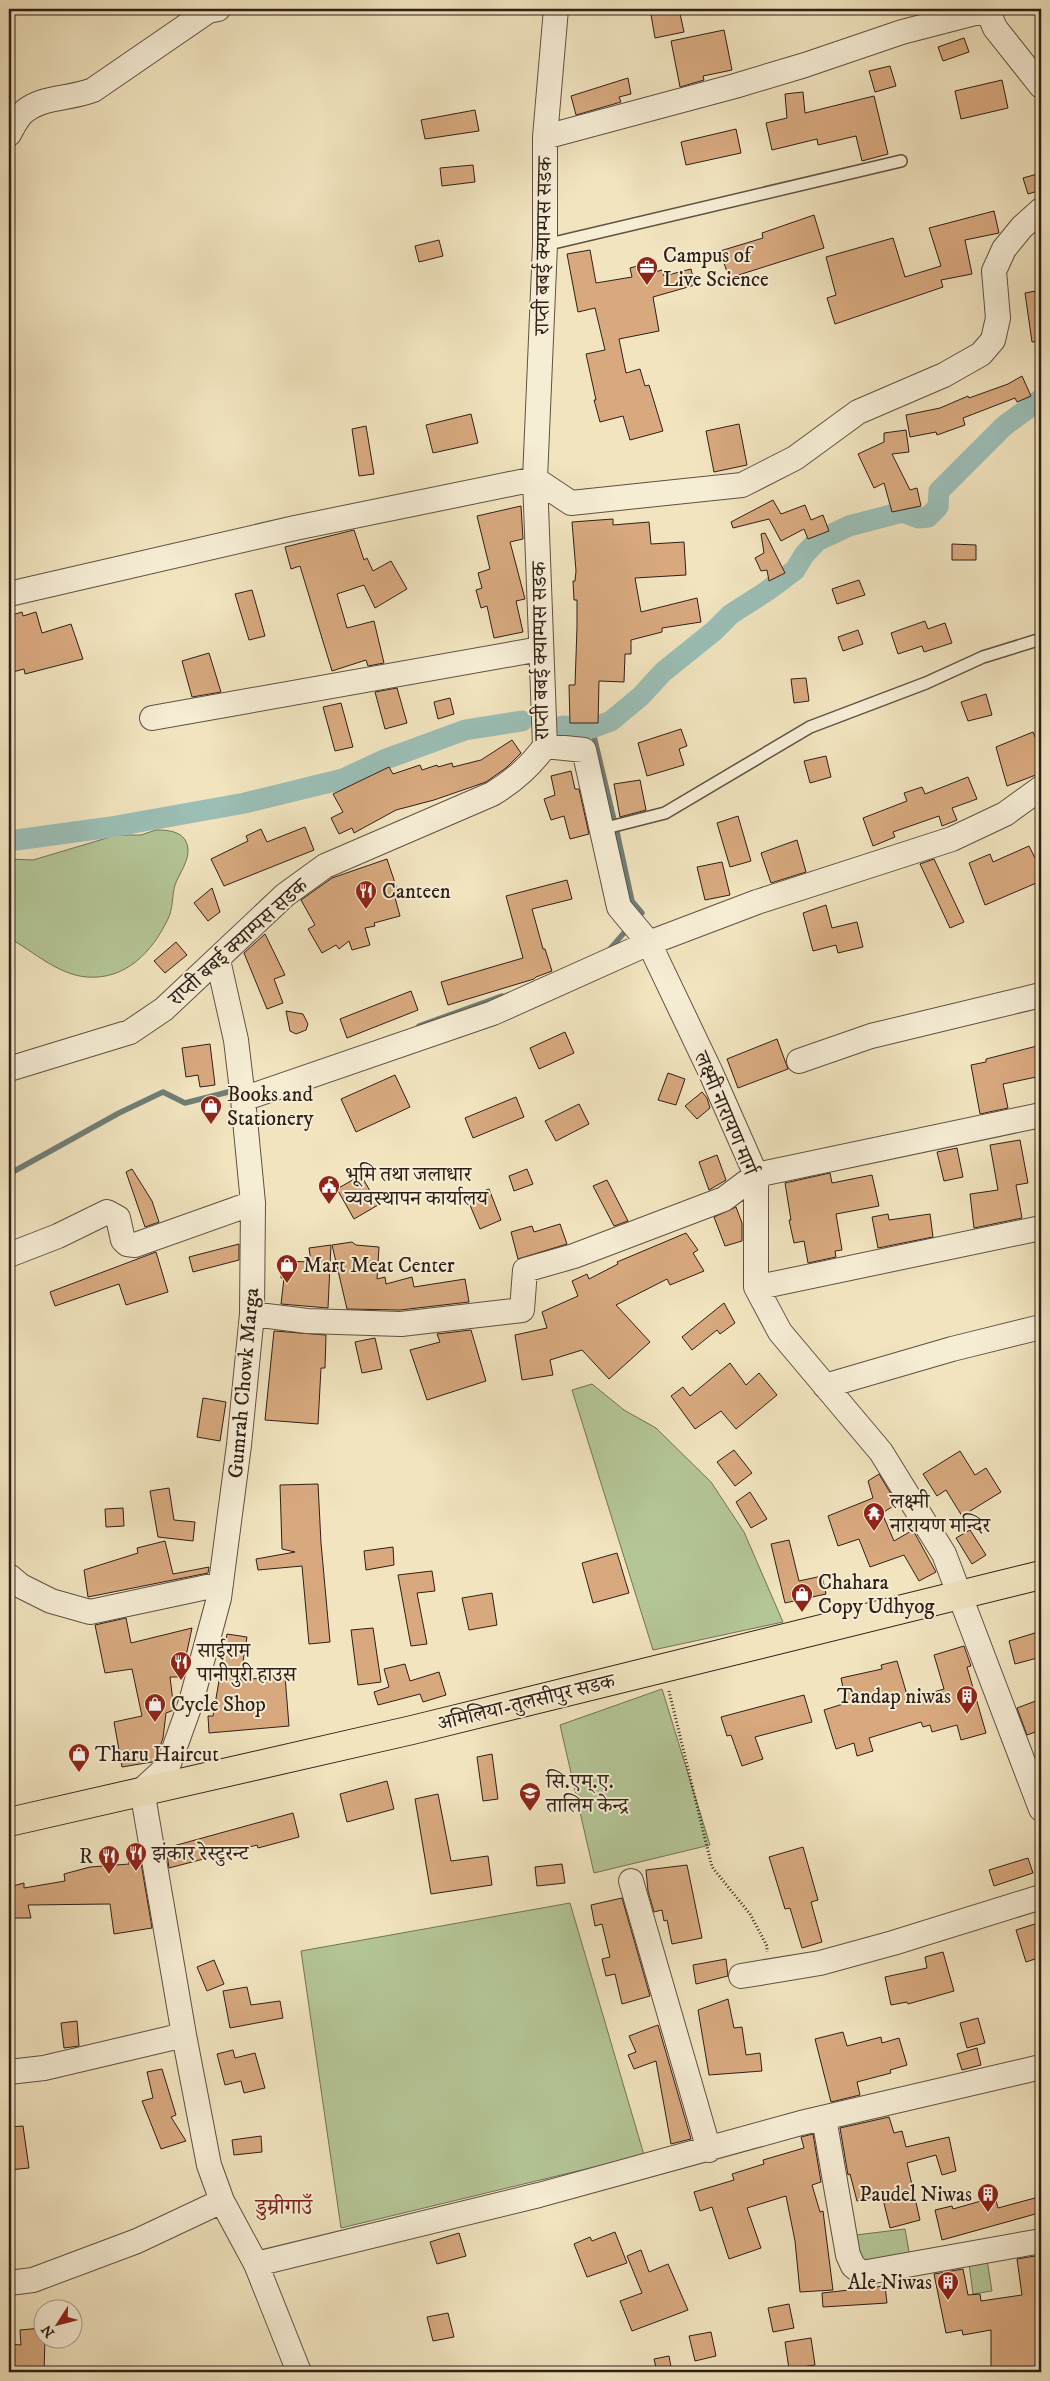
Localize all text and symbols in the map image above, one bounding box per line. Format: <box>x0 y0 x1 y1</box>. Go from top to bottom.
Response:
street label: राप्ती बबई क्याम्पस सडक <box>529 155 559 337</box>
place label: Campus of Live Science <box>663 243 769 293</box>
office icon: Campus of Live Science <box>635 255 659 286</box>
street label: राप्ती बबई क्याम्पस सडक <box>526 560 556 742</box>
street label: राप्ती बबई क्याम्पस सडक <box>163 872 315 1013</box>
restaurant icon: Canteen <box>354 879 378 910</box>
place label: Canteen <box>382 879 451 905</box>
street label: लक्ष्मी नारायण मार्ग <box>687 1047 763 1180</box>
place label: Books and Stationery <box>227 1082 314 1132</box>
shop icon: Books and Stationery <box>199 1094 223 1125</box>
place label: भूमि तथा जलाधार व्यवस्थापन कार्यालय <box>344 1162 489 1212</box>
public building icon: भूमि तथा जलाधार व्यवस्थापन कार्यालय <box>317 1174 341 1205</box>
shop icon: Mart Meat Center <box>275 1253 299 1284</box>
place label: Mart Meat Center <box>303 1253 455 1279</box>
street label: Gumrah Chowk Marga <box>223 1287 265 1479</box>
place label: लक्ष्मी नारायण मन्दिर <box>889 1489 991 1539</box>
temple icon: लक्ष्मी नारायण मन्दिर <box>862 1501 886 1532</box>
place label: Chahara Copy Udhyog <box>818 1570 935 1620</box>
shop icon: Chahara Copy Udhyog <box>790 1582 814 1613</box>
place label: साईराम पानीपुरी हाउस <box>196 1638 298 1688</box>
restaurant icon: साईराम पानीपुरी हाउस <box>169 1650 193 1681</box>
street label: अमिलिया-तुलसीपुर सडक <box>435 1668 619 1738</box>
place label: Tandap niwas <box>837 1684 951 1710</box>
building icon: Tandap niwas <box>955 1684 979 1715</box>
shop icon: Cycle Shop <box>143 1692 167 1723</box>
place label: Cycle Shop <box>171 1692 266 1718</box>
shop icon: Tharu Haircut <box>67 1742 91 1773</box>
place label: Tharu Haircut <box>95 1742 219 1768</box>
place label: सि.एम्.ए. तालिम केन्द्र <box>545 1769 629 1819</box>
school or university icon: सि.एम्.ए. तालिम केन्द्र <box>518 1781 542 1812</box>
restaurant icon: झंकार रेस्टुरन्ट <box>124 1841 148 1872</box>
place label: झंकार रेस्टुरन्ट <box>151 1841 250 1867</box>
place label: R <box>79 1844 93 1870</box>
restaurant icon: R <box>97 1844 121 1875</box>
place label: Paudel Niwas <box>859 2182 972 2208</box>
building icon: Paudel Niwas <box>976 2182 1000 2213</box>
district label: डुम्रीगाउँ <box>255 2193 314 2221</box>
place label: Ale Niwas <box>848 2270 932 2296</box>
building icon: Ale Niwas <box>936 2270 960 2301</box>
north arrow <box>32 2298 82 2348</box>
text: N <box>37 2321 59 2341</box>

